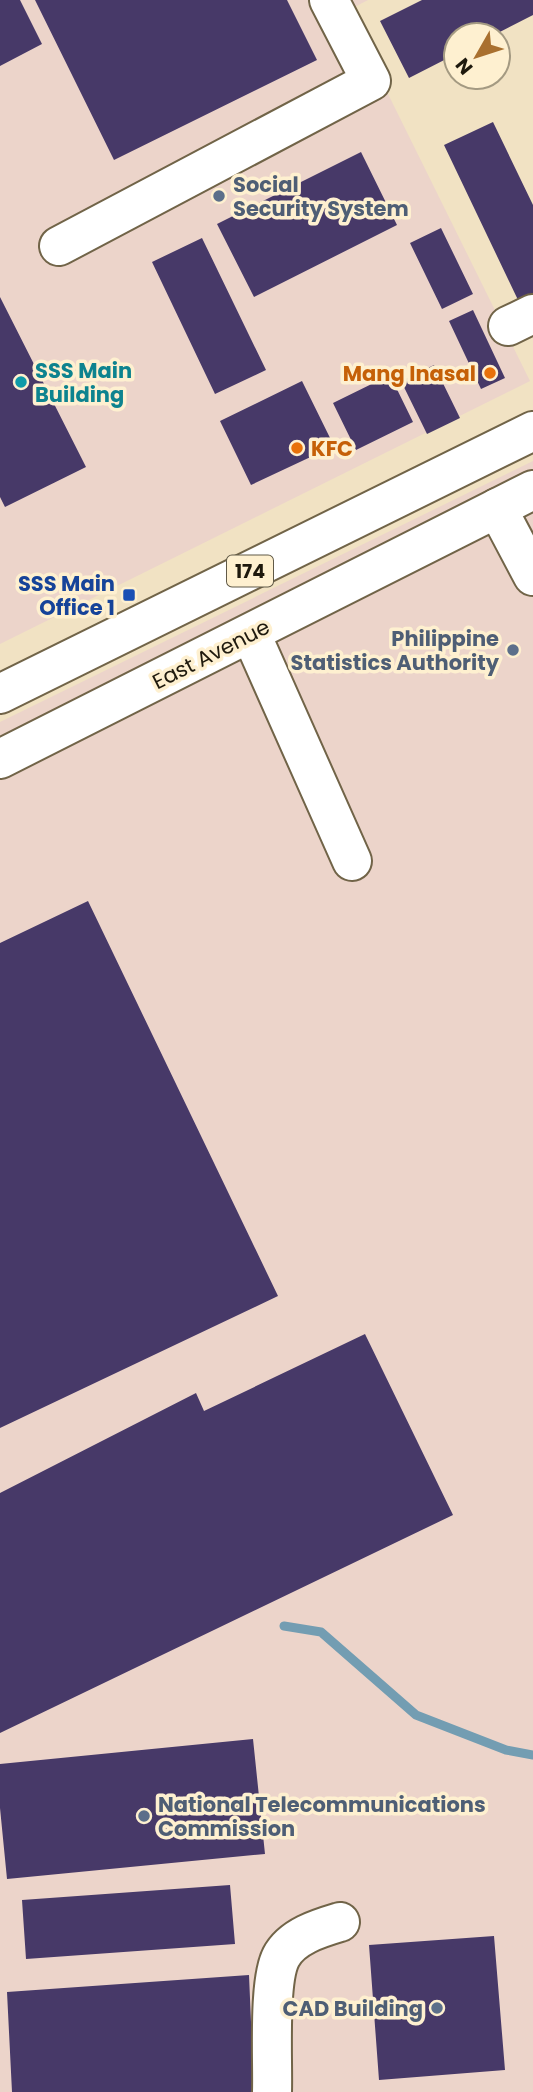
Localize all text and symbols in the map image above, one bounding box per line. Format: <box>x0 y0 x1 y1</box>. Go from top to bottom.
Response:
north arrow <box>442 21 512 91</box>
text: N <box>449 52 479 80</box>
place label: Social Security System <box>233 170 409 223</box>
marker: Social Security System <box>211 188 227 204</box>
place label: SSS Main Building <box>35 356 132 409</box>
place label: Mang Inasal <box>343 359 476 388</box>
marker: Mang Inasal <box>482 365 498 381</box>
marker: SSS Main Building <box>13 374 29 390</box>
place label: KFC <box>311 434 353 463</box>
marker: KFC <box>289 440 305 456</box>
road number: 174 <box>227 556 273 586</box>
place label: SSS Main Office 1 <box>18 569 115 622</box>
marker: SSS Main Office 1 <box>121 587 137 603</box>
street label: East Avenue <box>147 612 275 696</box>
place label: Philippine Statistics Authority <box>291 624 500 677</box>
marker: Philippine Statistics Authority <box>505 642 521 658</box>
place label: National Telecommunications Commission <box>158 1790 486 1843</box>
marker: National Telecommunications Commission <box>136 1808 152 1824</box>
place label: CAD Building <box>283 1994 423 2023</box>
marker: CAD Building <box>429 2000 445 2016</box>

